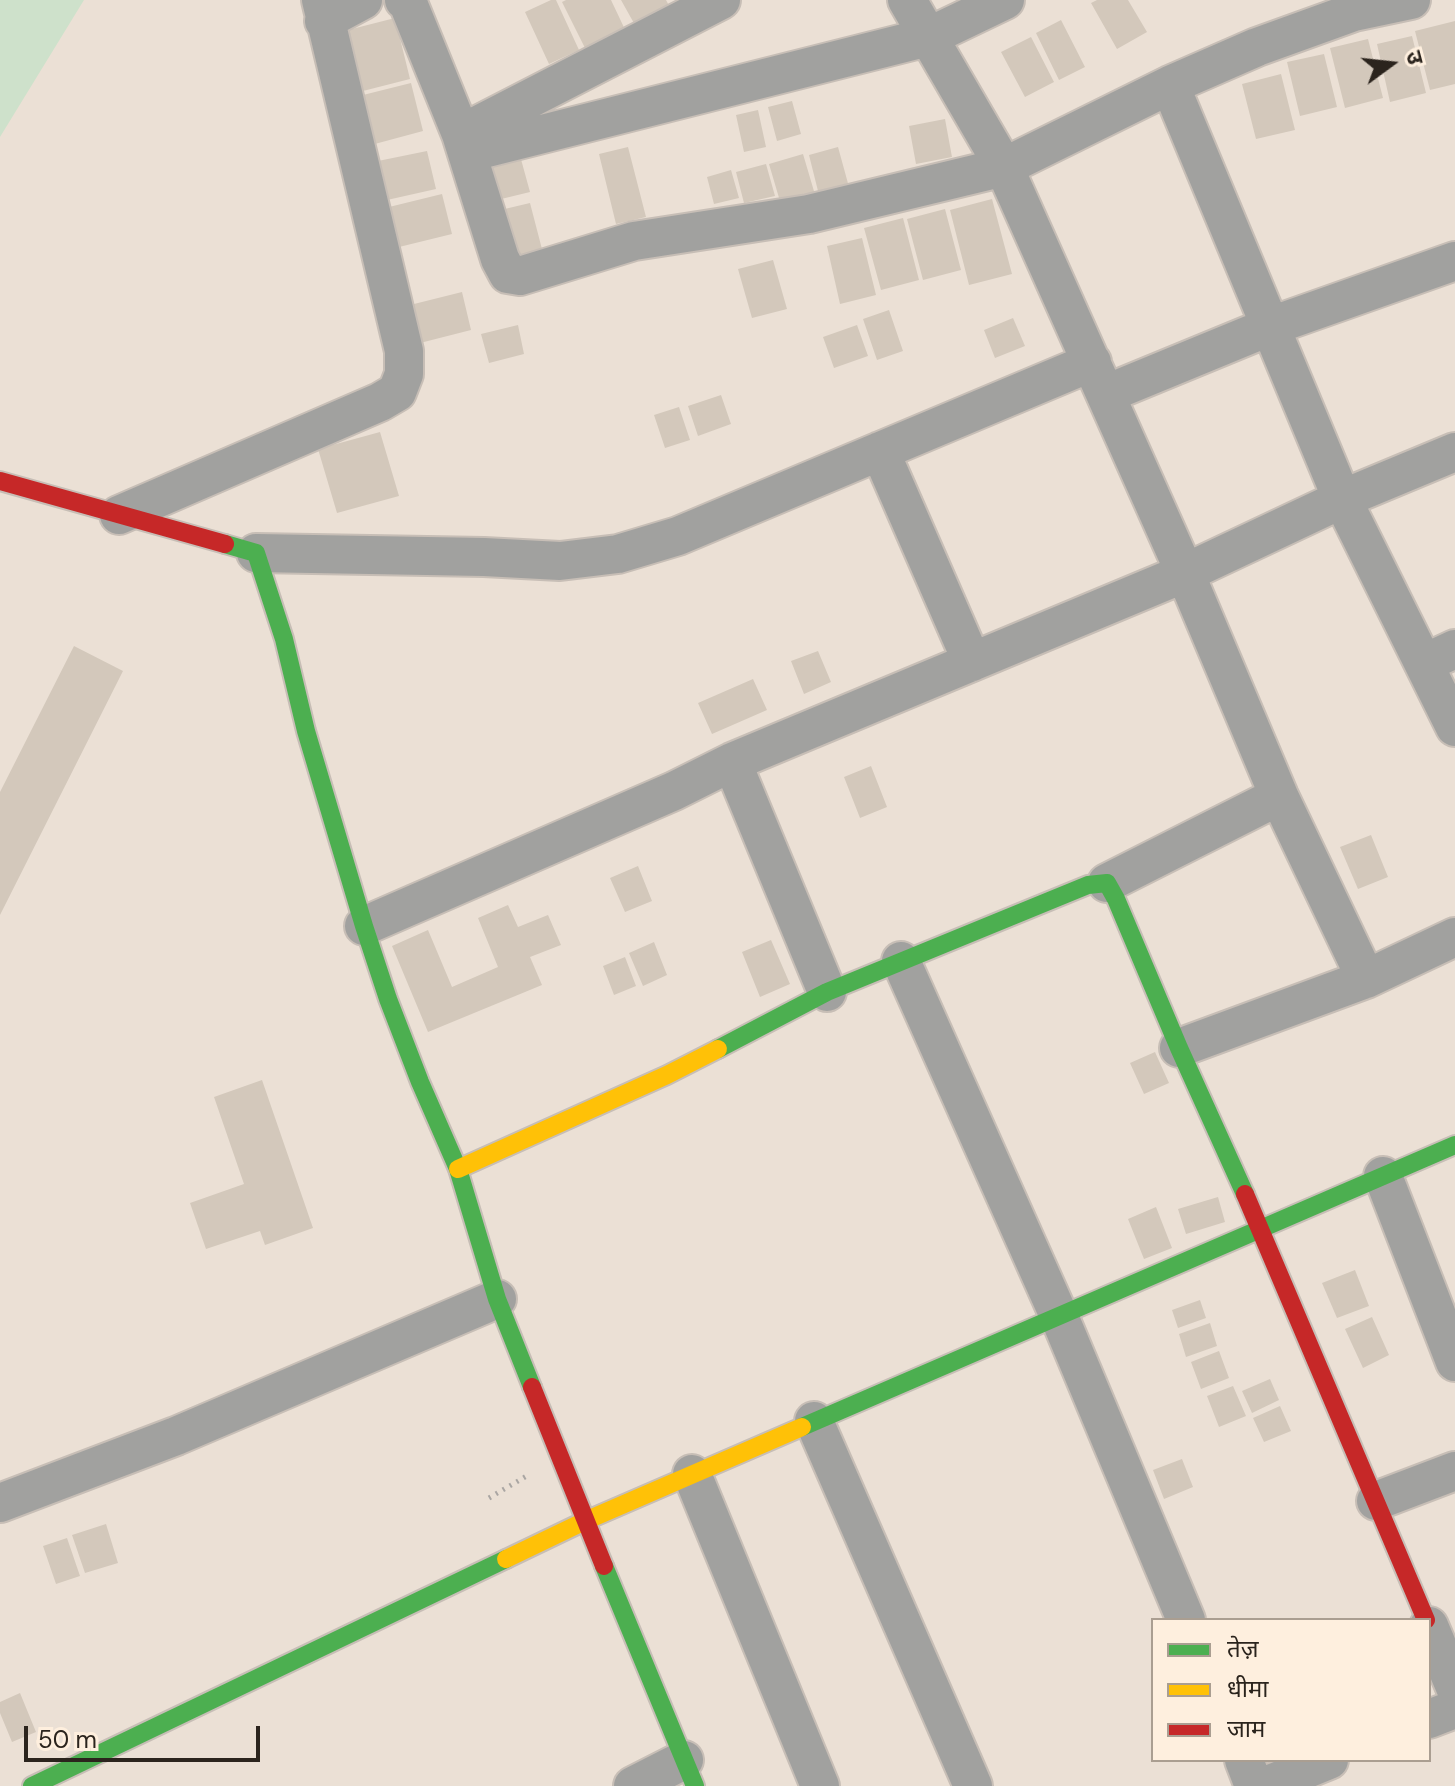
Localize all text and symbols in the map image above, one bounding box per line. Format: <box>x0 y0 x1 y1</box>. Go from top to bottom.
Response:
north arrow <box>1351 24 1431 104</box>
text: उ <box>1399 48 1430 68</box>
legend <box>1151 1618 1431 1762</box>
text: तेज़ <box>1227 1633 1259 1664</box>
text: धीमा <box>1227 1673 1269 1704</box>
scale bar <box>28 1710 264 1760</box>
text: जाम <box>1227 1713 1265 1744</box>
text: 50 m <box>38 1724 97 1755</box>

